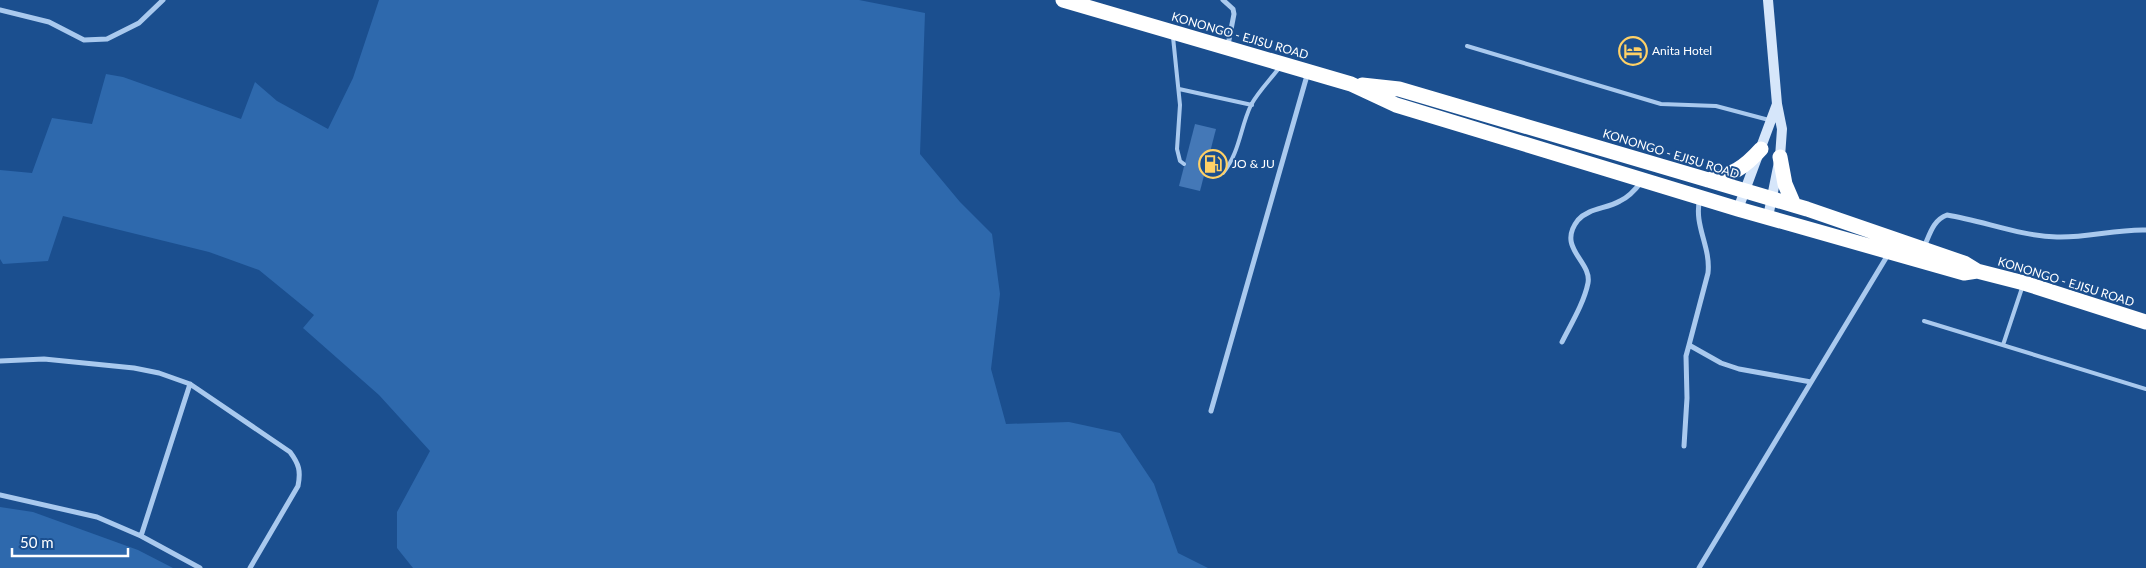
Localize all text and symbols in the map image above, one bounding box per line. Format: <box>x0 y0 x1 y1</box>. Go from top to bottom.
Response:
street label: KONONGO - EJISU ROAD <box>1170 9 1310 62</box>
hotel icon: Anita Hotel <box>1618 36 1648 66</box>
place label: Anita Hotel <box>1652 43 1712 58</box>
street label: KONONGO - EJISU ROAD <box>1601 126 1741 181</box>
fuel station icon: JO & JU <box>1198 149 1228 179</box>
place label: JO & JU <box>1232 156 1275 171</box>
street label: KONONGO - EJISU ROAD <box>1996 254 2136 309</box>
scale bar <box>12 526 129 558</box>
text: 50 m <box>20 533 54 551</box>

